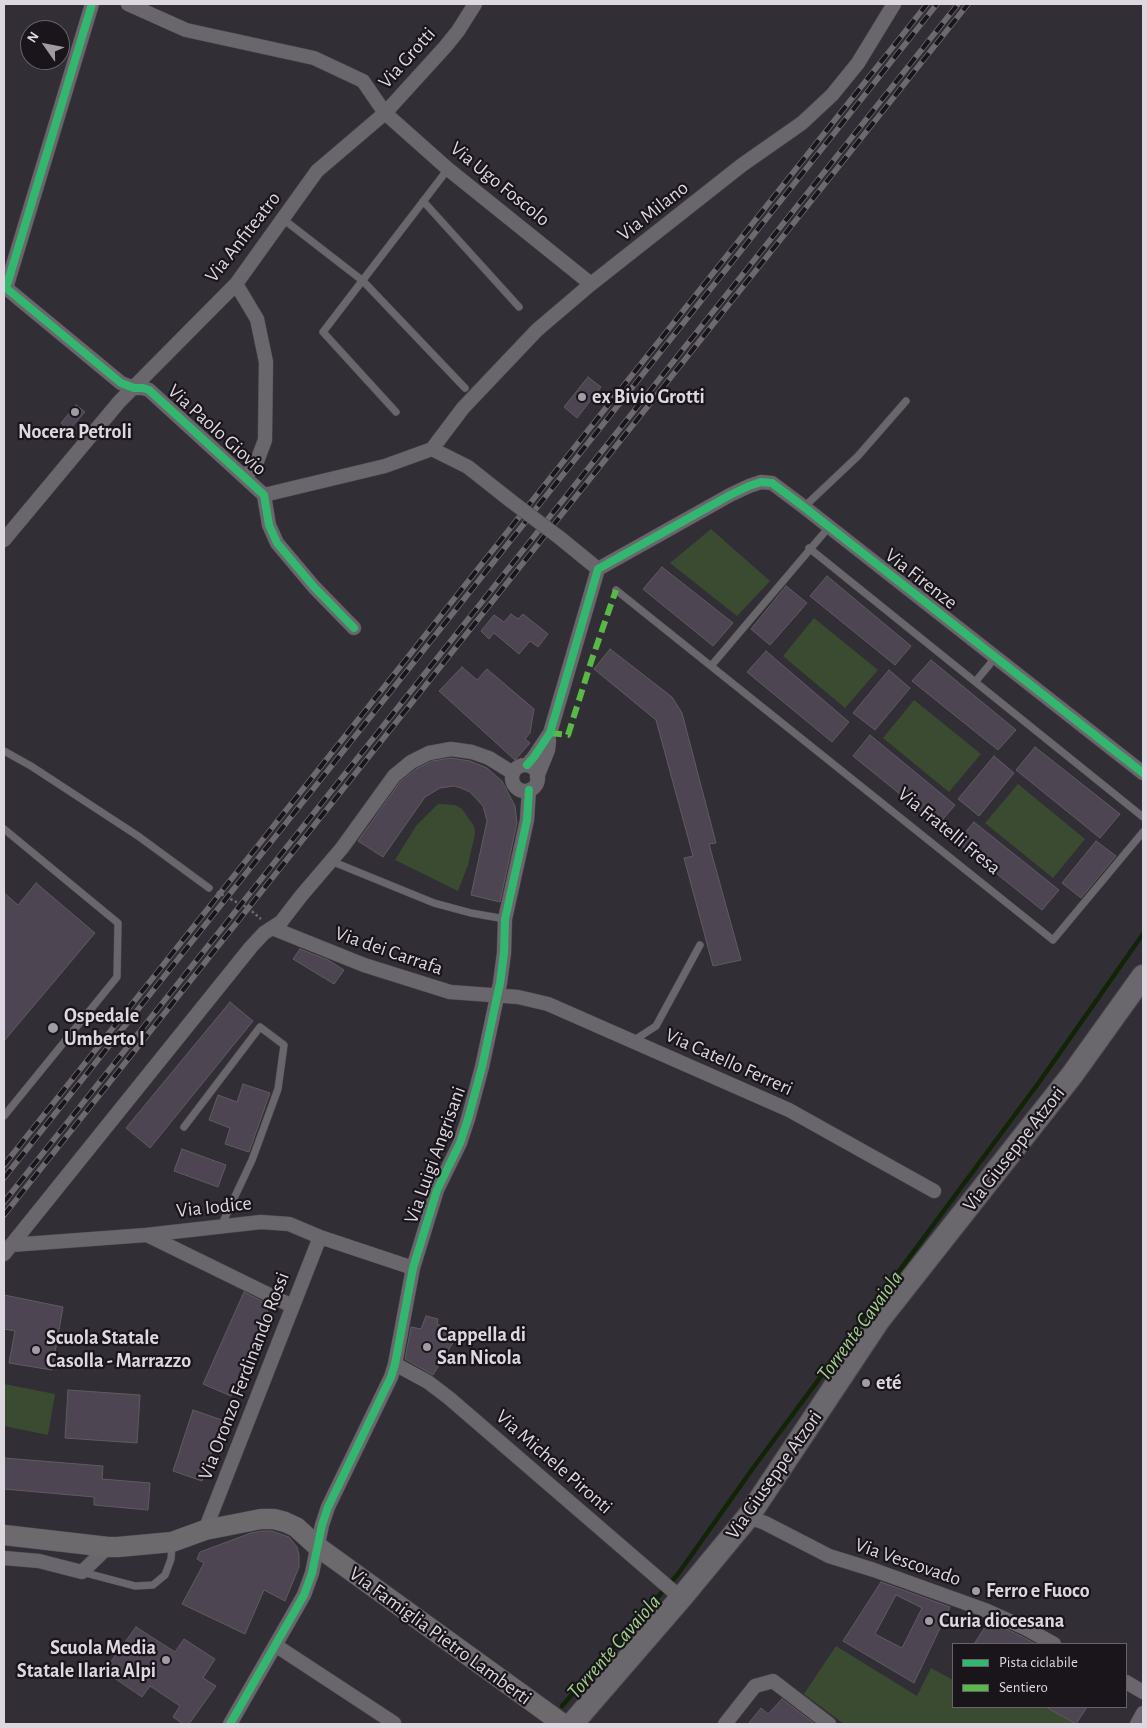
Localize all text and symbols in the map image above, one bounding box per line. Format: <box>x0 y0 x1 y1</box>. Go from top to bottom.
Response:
north arrow <box>20 20 70 70</box>
street label: Via Grotti <box>373 22 441 94</box>
text: N <box>25 29 42 45</box>
street label: Via Ugo Foscolo <box>445 136 555 232</box>
street label: Via Milano <box>613 176 693 246</box>
street label: Via Anfiteatro <box>200 187 286 287</box>
street label: Via Paolo Giovio <box>162 379 272 481</box>
place label: ex Bivio Grotti <box>592 385 705 409</box>
marker: ex Bivio Grotti <box>576 391 588 403</box>
marker: Nocera Petroli <box>69 406 81 418</box>
place label: Nocera Petroli <box>18 420 132 444</box>
street label: Via Firenze <box>880 543 962 615</box>
street label: Via Fratelli Fresa <box>893 782 1005 880</box>
street label: Via dei Carrafa <box>332 921 446 981</box>
place label: Ospedale Umberto I <box>64 1004 145 1051</box>
marker: Ospedale Umberto I <box>46 1021 60 1035</box>
street label: Via Catello Ferreri <box>661 1023 797 1101</box>
street label: Via Giuseppe Atzori <box>958 1082 1070 1216</box>
street label: Via Luigi Angrisani <box>399 1083 471 1227</box>
street label: Via Iodice <box>175 1191 253 1223</box>
water label: Torrente Cavaiola <box>812 1266 908 1386</box>
street label: Via Oronzo Ferdinando Rossi <box>193 1269 295 1483</box>
place label: Cappella di San Nicola <box>437 1323 526 1370</box>
place label: Scuola Statale Casolla - Marrazzo <box>46 1326 191 1373</box>
marker: Cappella di San Nicola <box>421 1341 433 1353</box>
marker: Scuola Statale Casolla - Marrazzo <box>30 1344 42 1356</box>
place label: eté <box>876 1371 901 1395</box>
marker: eté <box>860 1377 872 1389</box>
street label: Via Michele Pironti <box>491 1405 617 1519</box>
street label: Via Giuseppe Atzori <box>721 1406 827 1544</box>
street label: Via Vescovado <box>852 1533 964 1591</box>
street label: Via Famiglia Pietro Lamberti <box>344 1562 536 1710</box>
place label: Ferro e Fuoco <box>986 1579 1090 1603</box>
marker: Ferro e Fuoco <box>970 1585 982 1597</box>
water label: Torrente Cavaiola <box>562 1590 666 1704</box>
place label: Curia diocesana <box>939 1609 1064 1633</box>
marker: Curia diocesana <box>923 1615 935 1627</box>
place label: Scuola Media Statale Ilaria Alpi <box>17 1636 156 1683</box>
legend <box>952 1643 1127 1708</box>
marker: Scuola Media Statale Ilaria Alpi <box>160 1654 172 1666</box>
text: Pista ciclabile <box>999 1655 1078 1670</box>
text: Sentiero <box>999 1680 1048 1695</box>

